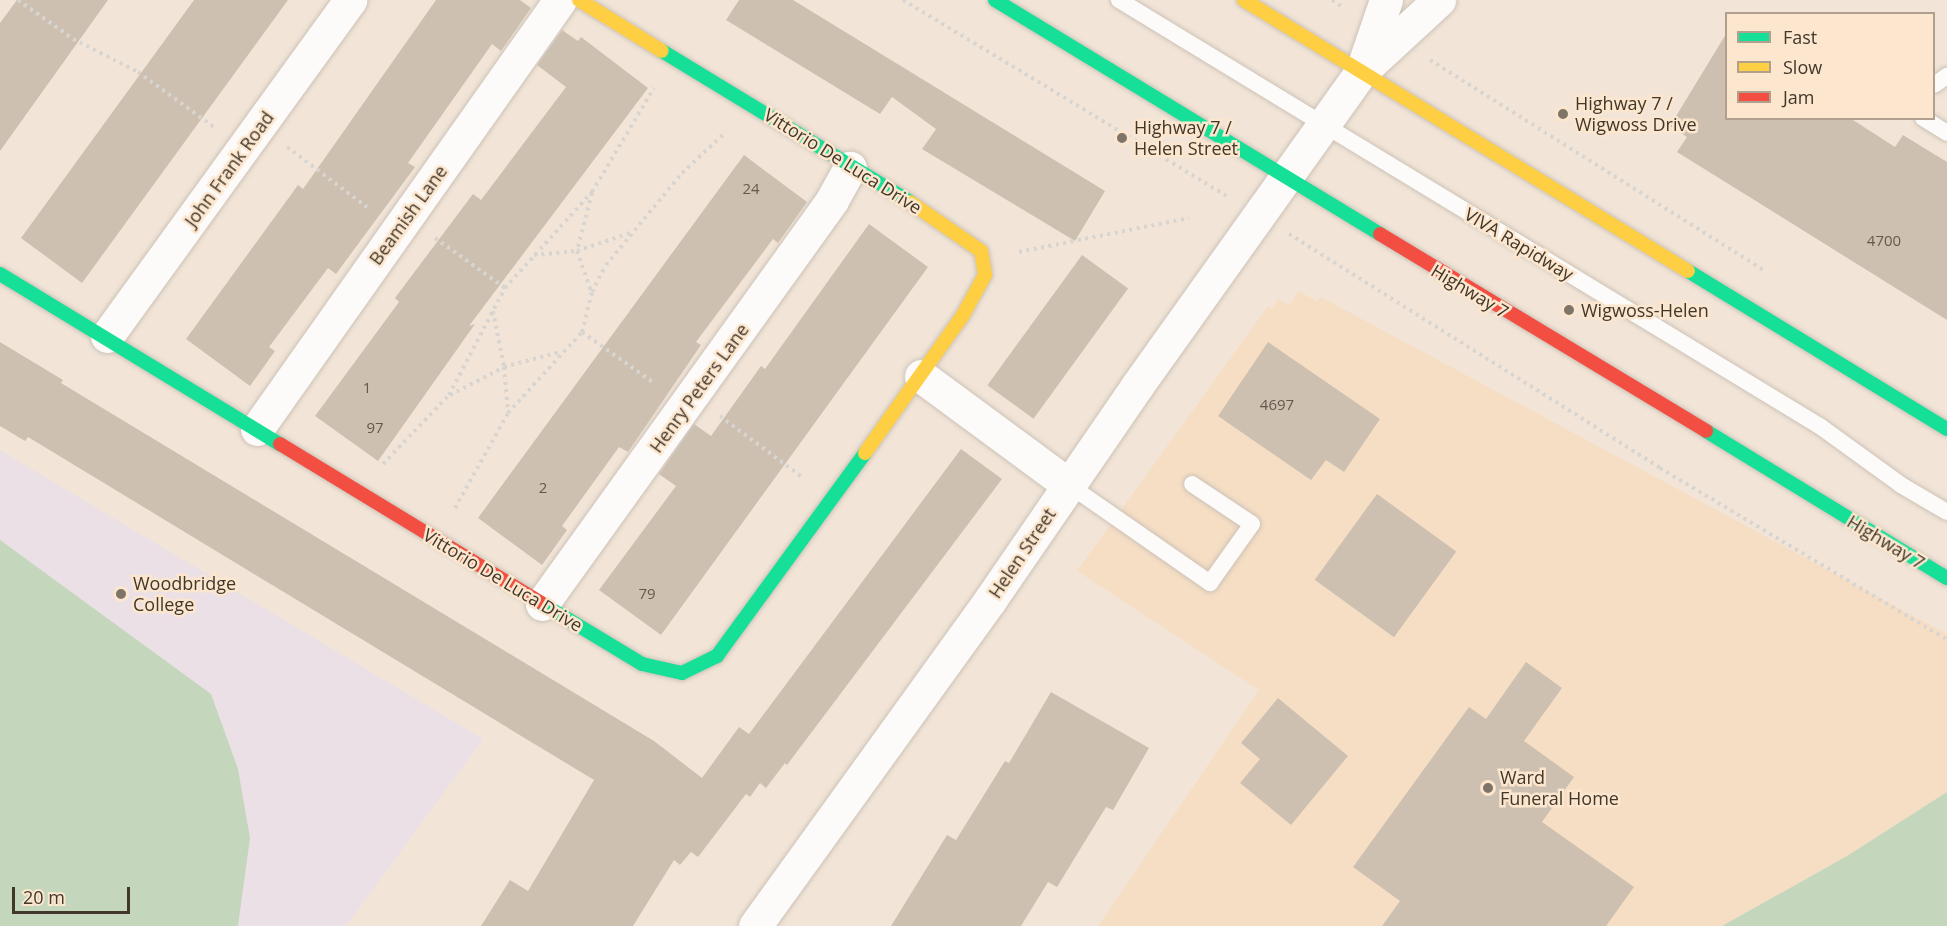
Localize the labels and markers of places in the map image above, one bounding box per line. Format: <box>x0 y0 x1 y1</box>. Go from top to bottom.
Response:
place label: Highway 7 / Wigwoss Drive <box>1575 93 1697 136</box>
marker: Highway 7 / Wigwoss Drive <box>1556 107 1570 121</box>
place label: Highway 7 / Helen Street <box>1134 117 1238 160</box>
marker: Highway 7 / Helen Street <box>1115 131 1129 145</box>
place label: Wigwoss-Helen <box>1581 299 1709 321</box>
marker: Wigwoss-Helen <box>1562 303 1576 317</box>
place label: Woodbridge College <box>133 573 236 616</box>
marker: Woodbridge College <box>114 587 128 601</box>
place label: Ward Funeral Home <box>1500 767 1619 810</box>
marker: Ward Funeral Home <box>1481 781 1495 795</box>

